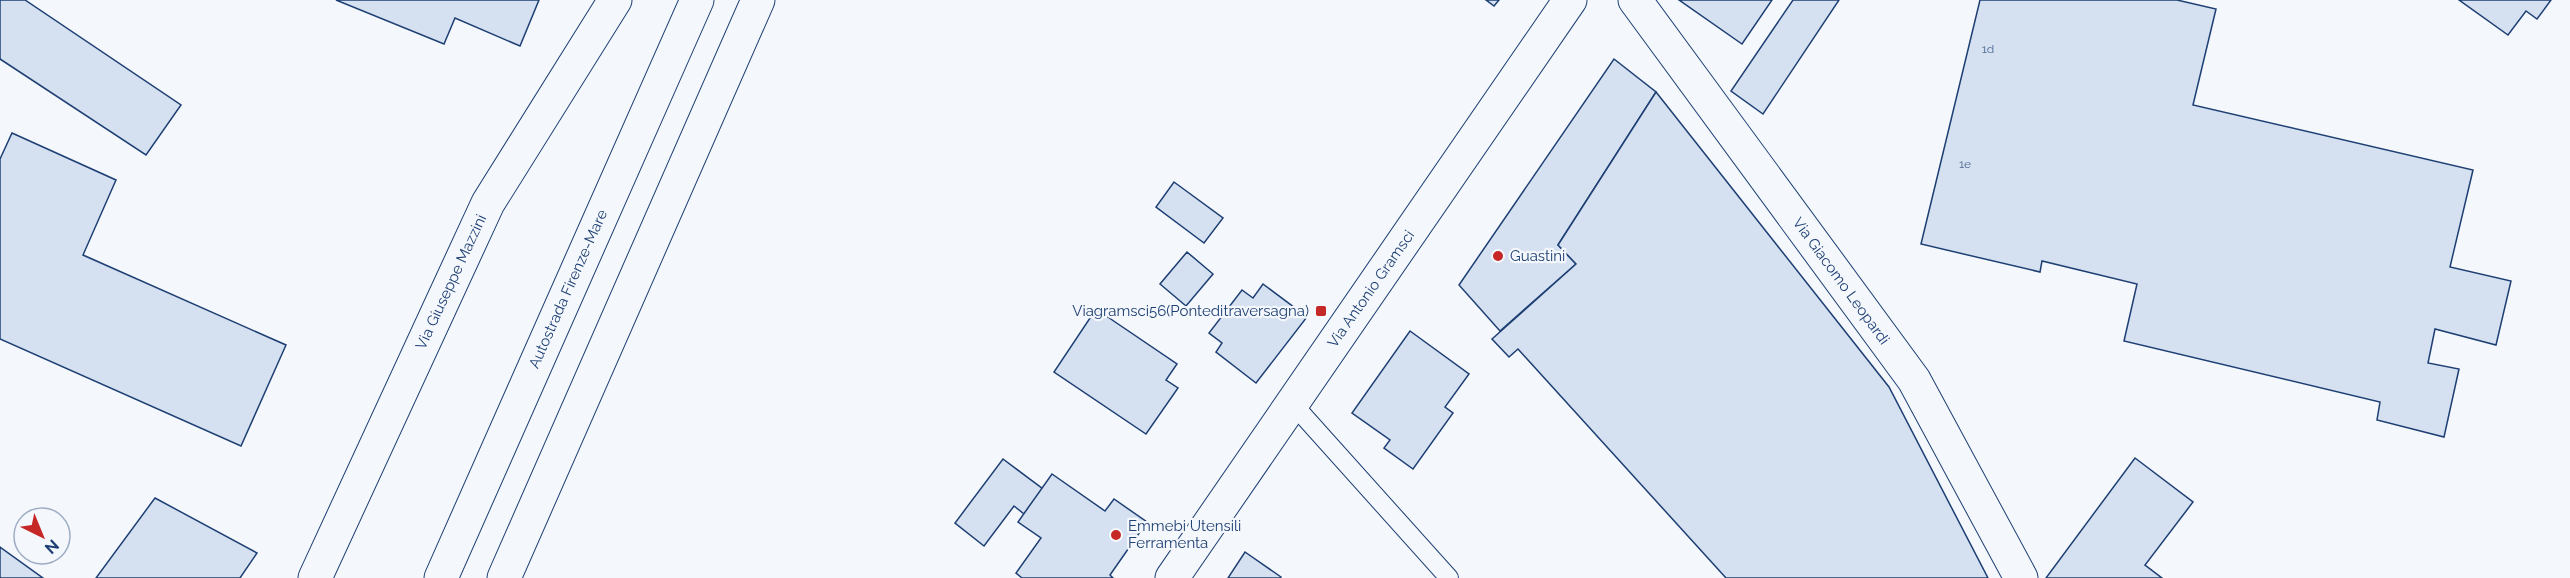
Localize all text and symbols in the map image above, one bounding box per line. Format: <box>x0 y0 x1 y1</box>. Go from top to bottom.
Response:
house number: 1d <box>1982 42 1994 56</box>
house number: 1e <box>1959 157 1971 171</box>
street label: Autostrada Firenze-Mare <box>525 207 611 371</box>
street label: Via Giuseppe Mazzini <box>412 212 490 352</box>
street label: Via Giacomo Leopardi <box>1789 214 1893 348</box>
street label: Via Antonio Gramsci <box>1324 227 1418 351</box>
place label: Guastini <box>1510 247 1565 265</box>
marker: Guastini <box>1491 249 1505 263</box>
place label: Viagramsci56(Ponteditraversagna) <box>1072 302 1309 320</box>
marker: Viagramsci56(Ponteditraversagna) <box>1314 304 1328 318</box>
north arrow <box>12 506 72 566</box>
place label: Emmebi Utensili Ferramenta <box>1128 517 1241 552</box>
marker: Emmebi Utensili Ferramenta <box>1109 528 1123 542</box>
text: N <box>41 535 63 558</box>

